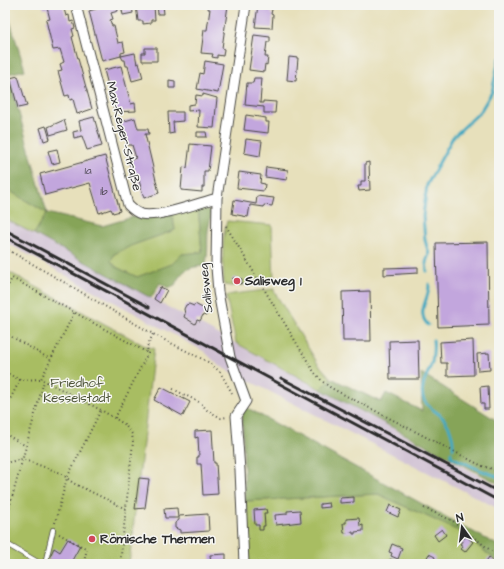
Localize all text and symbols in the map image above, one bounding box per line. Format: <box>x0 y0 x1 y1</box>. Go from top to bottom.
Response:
street label: Max-Reger-Straße <box>101 79 146 193</box>
house number: 1a <box>84 163 92 178</box>
house number: 1b <box>100 184 108 199</box>
street label: Salisweg <box>194 262 219 314</box>
place label: Salisweg 1 <box>244 272 302 292</box>
marker: Salisweg 1 <box>232 276 242 286</box>
park label: Friedhof Kesselstadt <box>43 374 111 407</box>
north arrow <box>442 507 482 547</box>
text: N <box>455 510 465 526</box>
place label: Römische Thermen <box>100 530 215 548</box>
marker: Römische Thermen <box>87 534 97 544</box>

